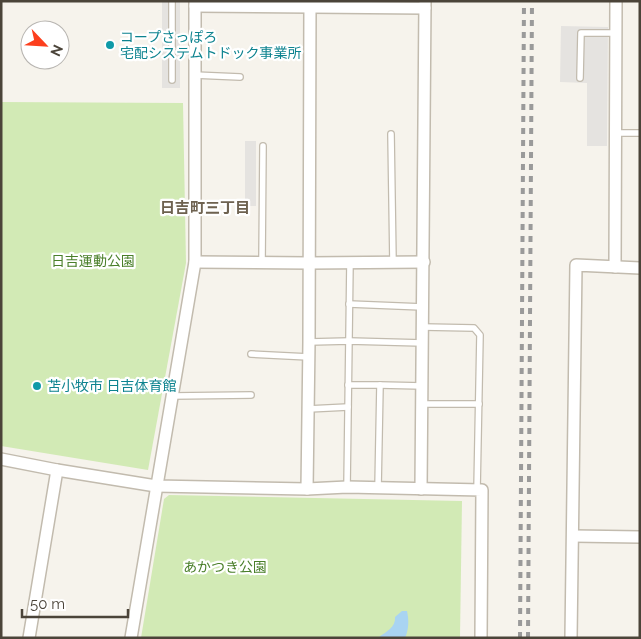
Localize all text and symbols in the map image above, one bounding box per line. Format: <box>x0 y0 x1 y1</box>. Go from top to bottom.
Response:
north arrow <box>20 20 70 70</box>
place label: コープさっぽろ 宅配システムトドック事業所 <box>120 29 302 61</box>
marker: コープさっぽろ 宅配システムトドック事業所 <box>104 39 116 51</box>
text: N <box>47 42 66 59</box>
district label: 日吉町三丁目 <box>160 199 250 217</box>
park label: 日吉運動公園 <box>51 253 135 269</box>
place label: 苫小牧市 日吉体育館 <box>47 378 177 394</box>
marker: 苫小牧市 日吉体育館 <box>31 380 43 392</box>
park label: あかつき公園 <box>183 559 267 575</box>
scale bar <box>22 586 129 618</box>
text: 50 m <box>30 595 65 613</box>

